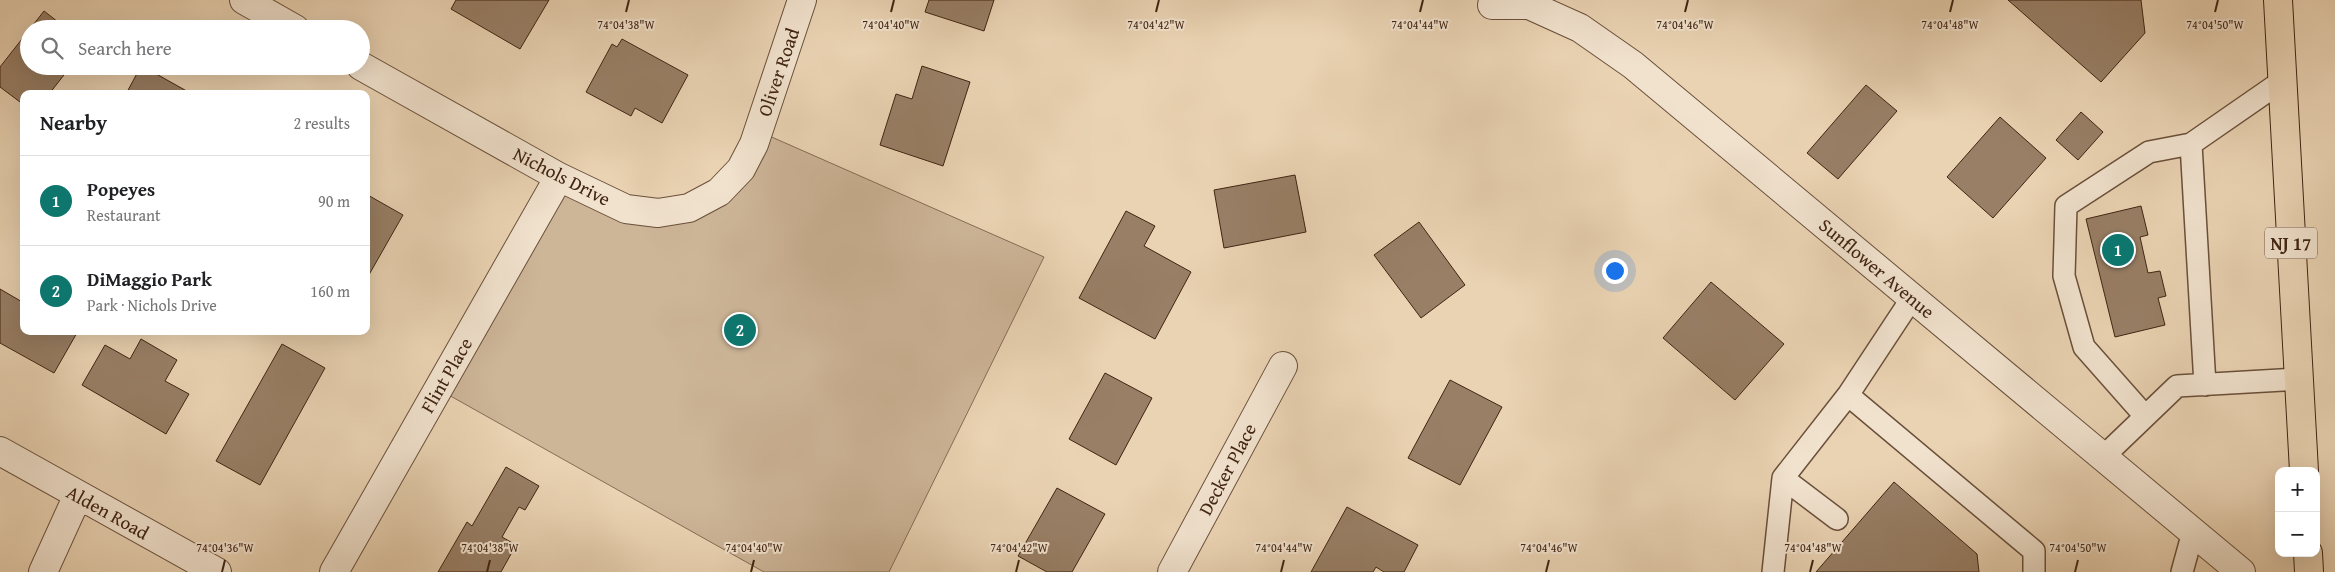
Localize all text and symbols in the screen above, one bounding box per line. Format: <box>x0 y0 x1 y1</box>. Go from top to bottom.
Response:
text: 74°04'38"W <box>597 16 656 33</box>
text: 74°04'40"W <box>862 16 921 33</box>
text: 74°04'42"W <box>1127 16 1186 33</box>
text: 74°04'44"W <box>1391 16 1450 33</box>
text: 74°04'46"W <box>1656 16 1715 33</box>
text: 74°04'48"W <box>1921 16 1980 33</box>
text: 74°04'50"W <box>2186 16 2245 33</box>
search box <box>20 20 370 75</box>
street label: Oliver Road <box>750 23 806 120</box>
icon: search <box>38 34 66 62</box>
text: Search here <box>78 34 172 62</box>
text: Nearby <box>40 107 107 138</box>
text: 2 results <box>293 111 350 135</box>
street label: Nichols Drive <box>508 139 616 213</box>
text: Popeyes <box>87 175 155 203</box>
text: 1 <box>52 189 60 213</box>
text: 90 m <box>318 189 350 213</box>
text: Restaurant <box>87 203 161 227</box>
street label: Sunflower Avenue <box>1813 211 1941 325</box>
road number: NJ 17 <box>2265 228 2317 258</box>
pin: 1 <box>2102 231 2134 269</box>
your location <box>1602 258 1628 284</box>
text: DiMaggio Park <box>87 265 212 293</box>
text: 2 <box>52 279 60 303</box>
text: 160 m <box>310 279 350 303</box>
text: Park · Nichols Drive <box>87 293 217 317</box>
pin: 2 <box>724 311 756 349</box>
street label: Flint Place <box>413 332 479 418</box>
street label: Decker Place <box>1191 418 1263 520</box>
map controls <box>2275 467 2320 557</box>
button: + <box>2275 467 2320 512</box>
street label: Alden Road <box>62 478 155 547</box>
button: − <box>2275 512 2320 557</box>
text: 74°04'36"W <box>196 539 255 556</box>
text: 74°04'38"W <box>461 539 520 556</box>
text: 74°04'40"W <box>725 539 784 556</box>
text: 74°04'42"W <box>990 539 1049 556</box>
text: 74°04'44"W <box>1255 539 1314 556</box>
text: 74°04'46"W <box>1520 539 1579 556</box>
text: 74°04'48"W <box>1784 539 1843 556</box>
text: 74°04'50"W <box>2049 539 2108 556</box>

